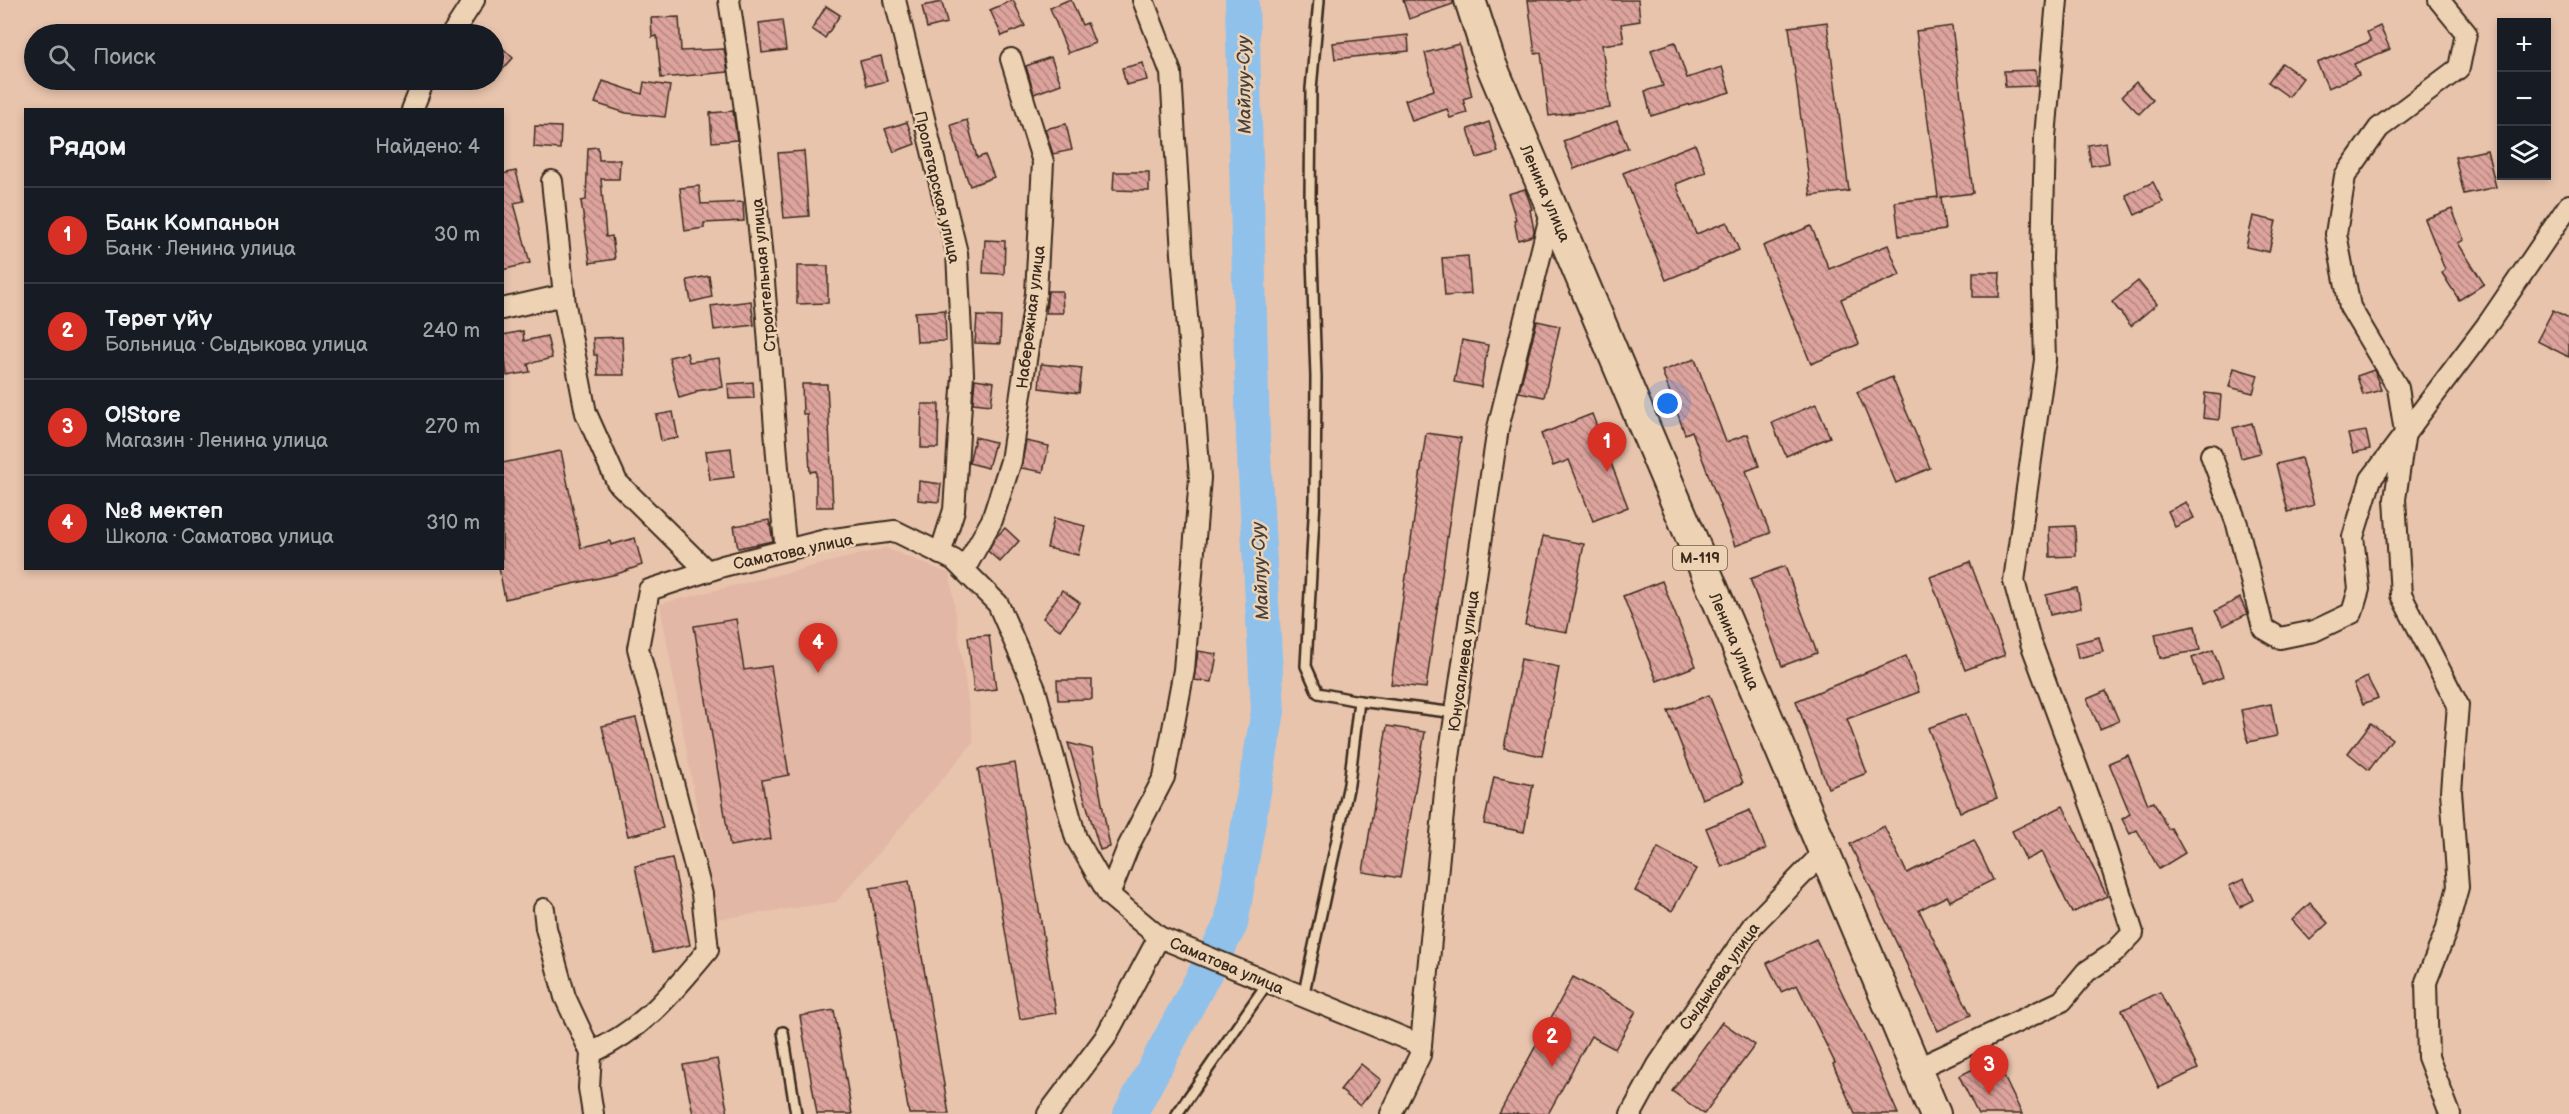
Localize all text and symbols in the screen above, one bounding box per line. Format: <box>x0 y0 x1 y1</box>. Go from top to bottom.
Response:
map controls <box>2497 18 2551 180</box>
button: + <box>2497 18 2551 72</box>
search box <box>24 24 504 90</box>
water label: Майлуу-Суу <box>1233 35 1256 134</box>
icon: search <box>45 41 78 74</box>
text: Поиск <box>93 44 156 71</box>
button: − <box>2497 72 2551 126</box>
street label: Пролетарская улица <box>910 109 963 266</box>
button: layers <box>2497 126 2551 180</box>
text: Рядом <box>48 132 126 163</box>
text: Найдено: 4 <box>375 135 480 159</box>
street label: Ленина улица <box>1515 141 1574 246</box>
street label: Строительная улица <box>748 197 781 352</box>
text: Банк Компаньон <box>105 210 280 237</box>
text: 1 <box>63 223 72 247</box>
text: 30 m <box>434 223 480 247</box>
text: Банк · Ленина улица <box>105 237 296 261</box>
street label: Набережная улица <box>1013 244 1050 390</box>
text: Төрөт үйү <box>105 306 213 333</box>
text: 2 <box>62 319 73 343</box>
text: 240 m <box>423 319 480 343</box>
text: Больница · Сыдыкова улица <box>105 333 368 357</box>
your location <box>1653 389 1682 418</box>
text: O!Store <box>105 402 181 429</box>
text: 3 <box>62 415 73 439</box>
text: 270 m <box>425 415 480 439</box>
pin: 1 <box>1588 422 1626 472</box>
text: Магазин · Ленина улица <box>105 429 328 453</box>
text: №8 мектеп <box>105 498 223 525</box>
text: 4 <box>62 511 73 535</box>
text: 310 m <box>426 511 480 535</box>
water label: Майлуу-Суу <box>1247 521 1274 621</box>
text: Школа · Саматова улица <box>105 525 334 549</box>
street label: Саматова улица <box>732 530 856 574</box>
road number: М-119 <box>1673 546 1727 570</box>
street label: Юнусалиева улица <box>1445 589 1484 733</box>
street label: Ленина улица <box>1704 589 1763 694</box>
pin: 4 <box>798 624 838 673</box>
street label: Сыдыкова улица <box>1676 919 1765 1034</box>
street label: Саматова улица <box>1166 934 1287 999</box>
pin: 2 <box>1532 1018 1572 1067</box>
pin: 3 <box>1970 1046 2008 1095</box>

